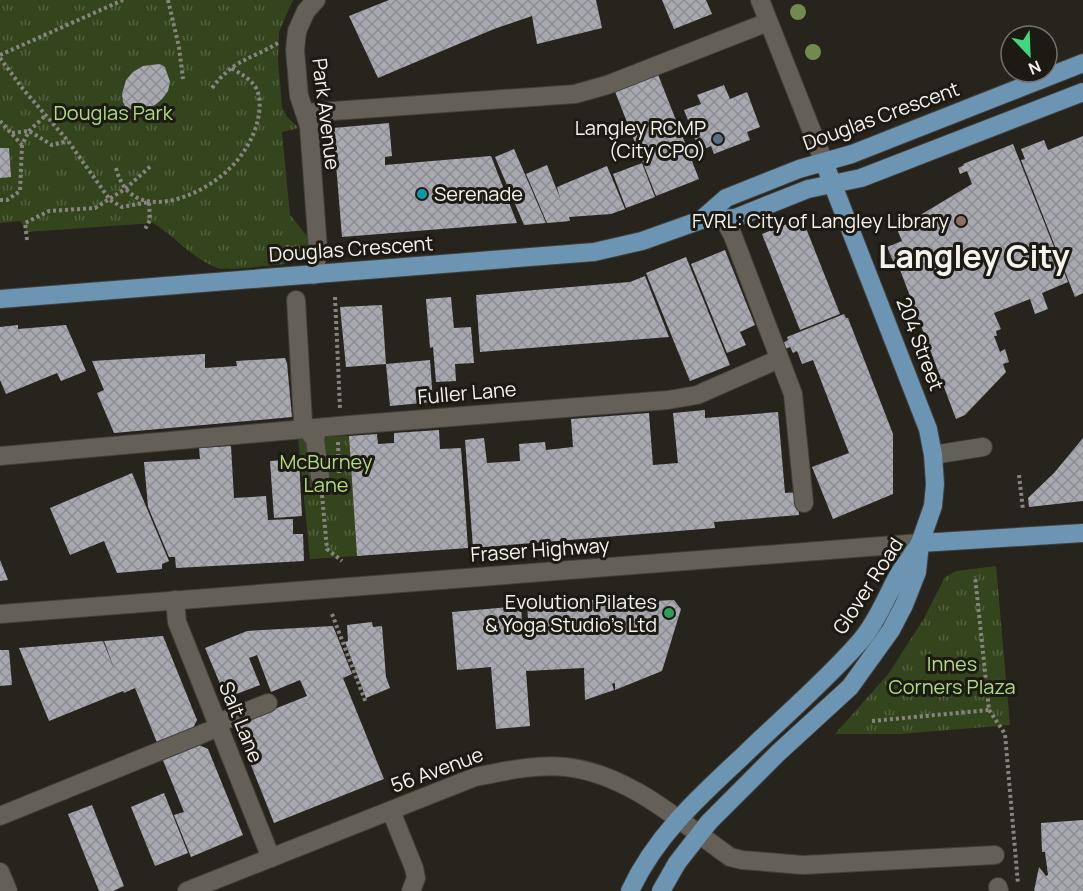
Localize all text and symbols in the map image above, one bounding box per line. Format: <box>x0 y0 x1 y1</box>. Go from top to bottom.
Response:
north arrow <box>999 24 1059 84</box>
text: N <box>1025 55 1044 80</box>
street label: Park Avenue <box>306 57 347 171</box>
street label: Douglas Crescent <box>799 75 963 156</box>
park label: Douglas Park <box>53 99 174 126</box>
place label: Langley RCMP (City CPO) <box>575 114 706 164</box>
marker: Langley RCMP (City CPO) <box>711 132 725 146</box>
place label: Serenade <box>434 180 523 207</box>
marker: Serenade <box>415 187 429 201</box>
place label: FVRL: City of Langley Library <box>692 207 949 234</box>
marker: FVRL: City of Langley Library <box>954 214 968 228</box>
street label: Douglas Crescent <box>268 229 434 268</box>
district label: Langley City <box>878 234 1070 278</box>
street label: 204 Street <box>890 293 951 394</box>
street label: Fuller Lane <box>416 375 517 410</box>
park label: McBurney Lane <box>279 448 373 498</box>
street label: Fraser Highway <box>470 531 611 568</box>
street label: Glover Road <box>826 532 909 639</box>
place label: Evolution Pilates & Yoga Studio's Ltd <box>485 588 657 638</box>
marker: Evolution Pilates & Yoga Studio's Ltd <box>662 606 676 620</box>
park label: Innes Corners Plaza <box>888 650 1016 700</box>
street label: Salt Lane <box>213 677 270 766</box>
street label: 56 Avenue <box>387 740 487 799</box>

